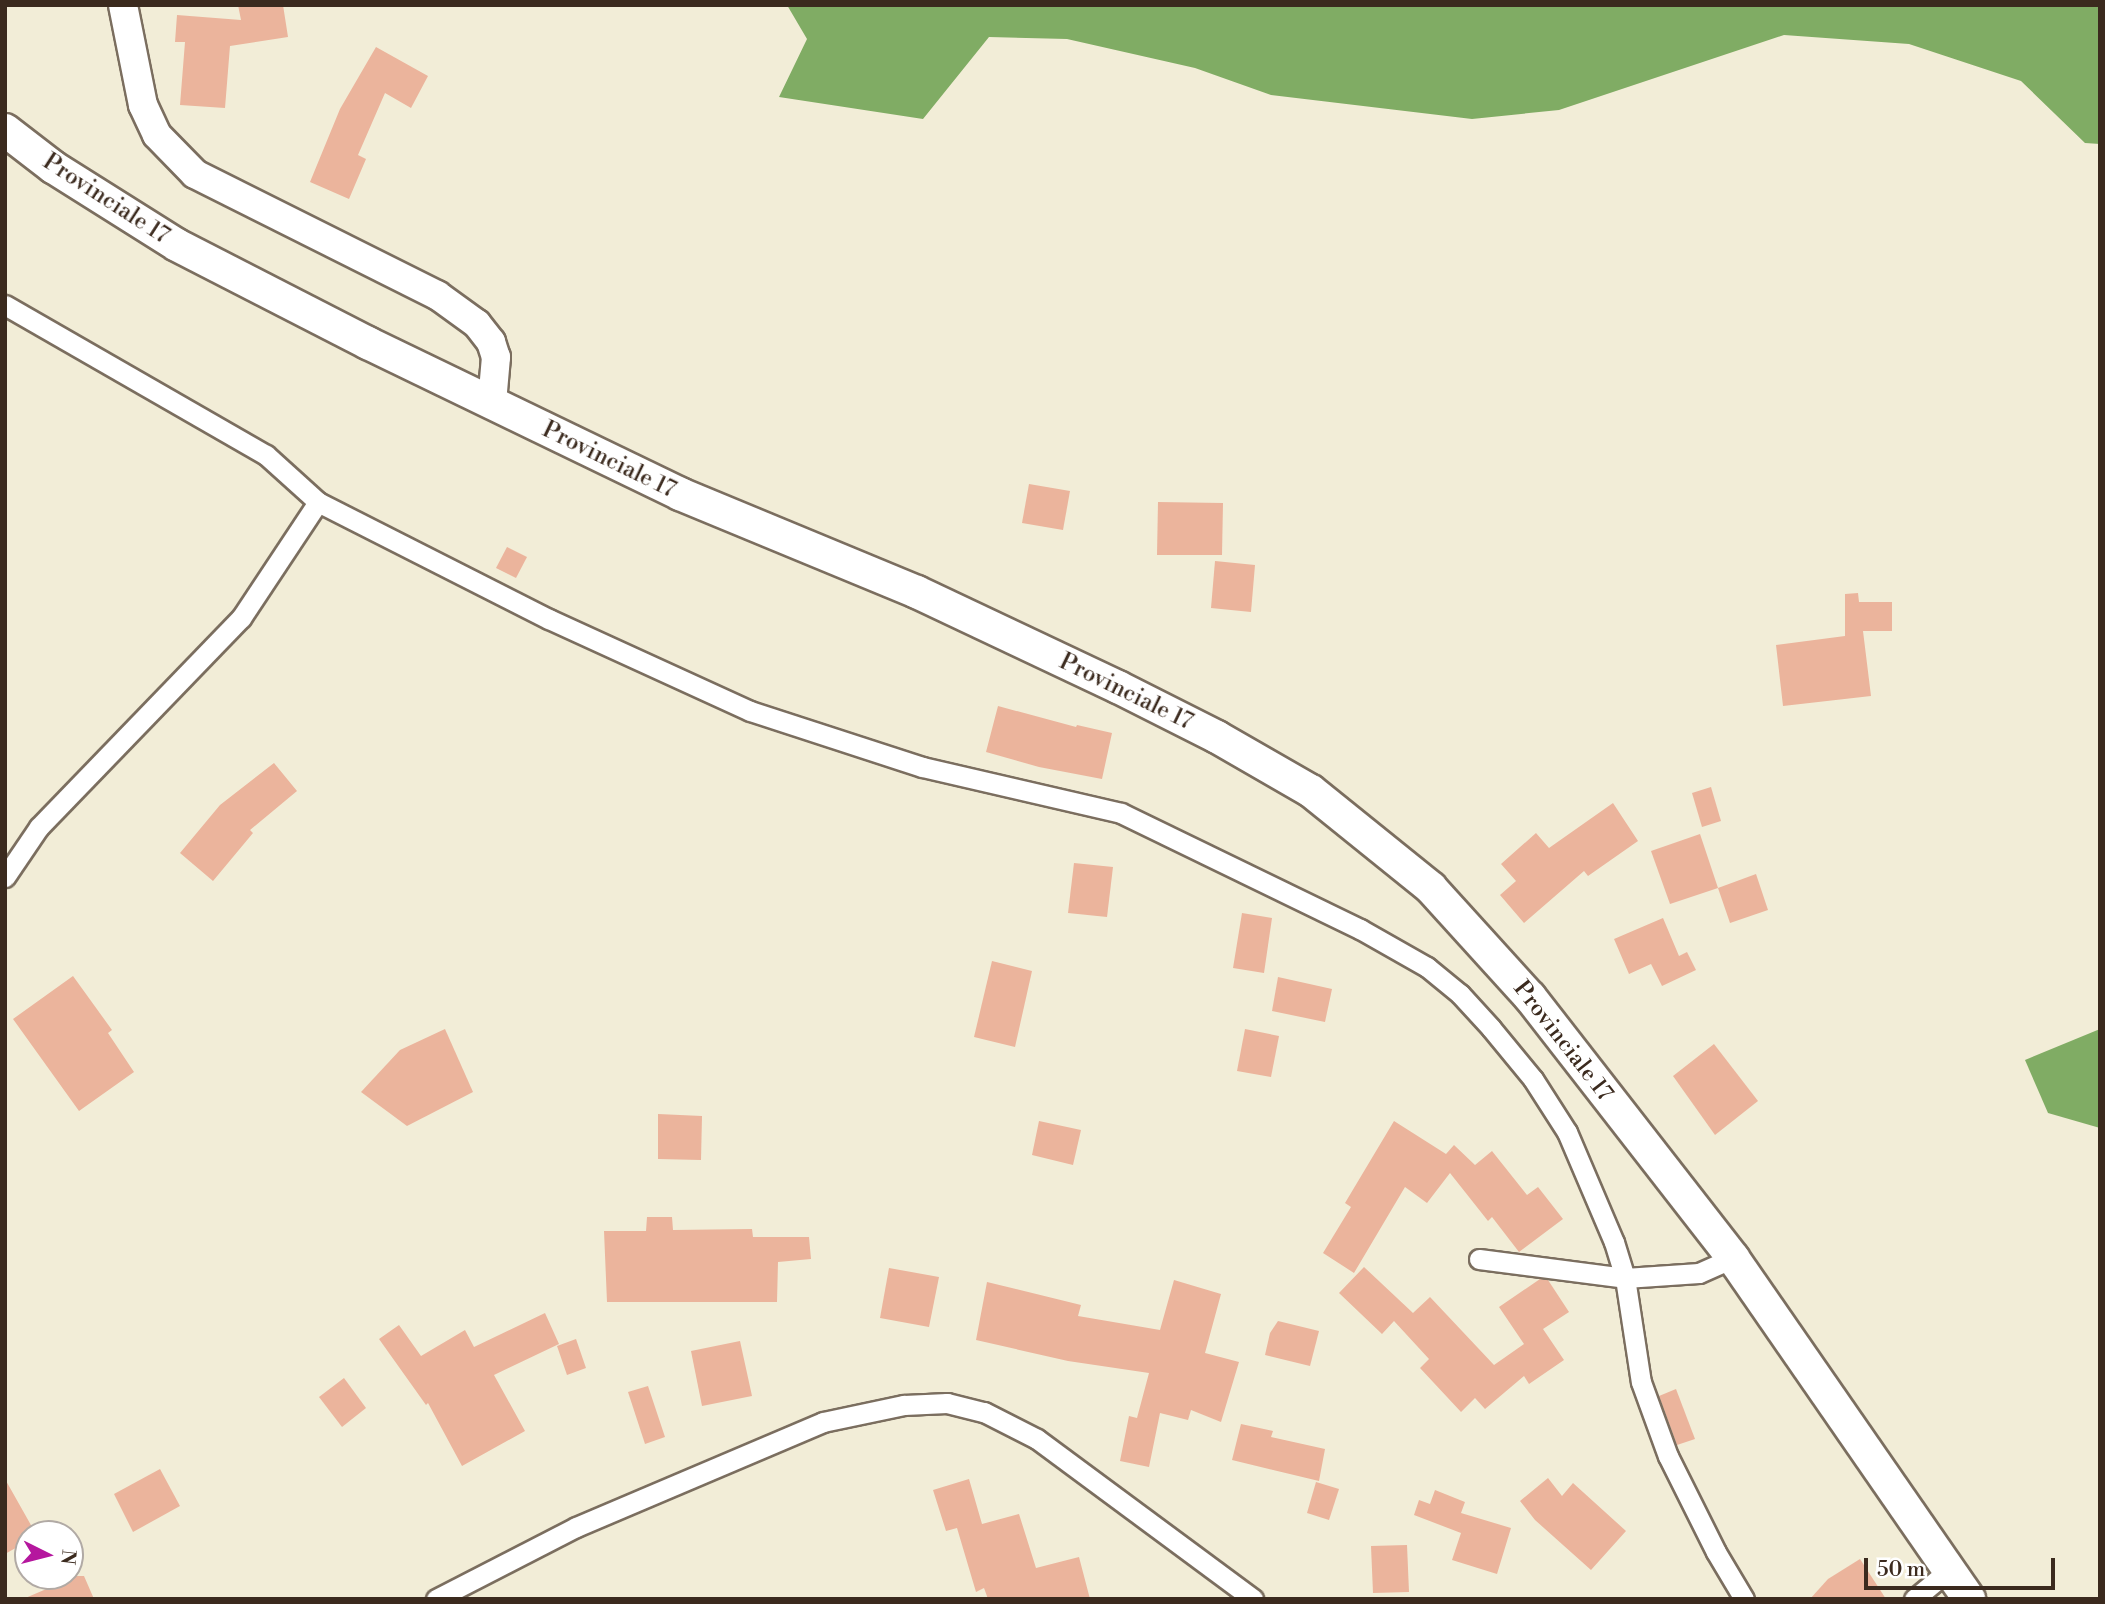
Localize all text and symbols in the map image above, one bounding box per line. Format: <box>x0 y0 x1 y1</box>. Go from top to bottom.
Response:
street label: Provinciale 17 <box>38 148 174 250</box>
street label: Provinciale 17 <box>538 416 680 504</box>
street label: Provinciale 17 <box>1055 648 1197 736</box>
street label: Provinciale 17 <box>1508 975 1618 1107</box>
north arrow <box>14 1520 84 1590</box>
scale bar <box>1867 1544 2058 1588</box>
text: N <box>55 1548 81 1566</box>
text: 50 m <box>1877 1557 1925 1583</box>

